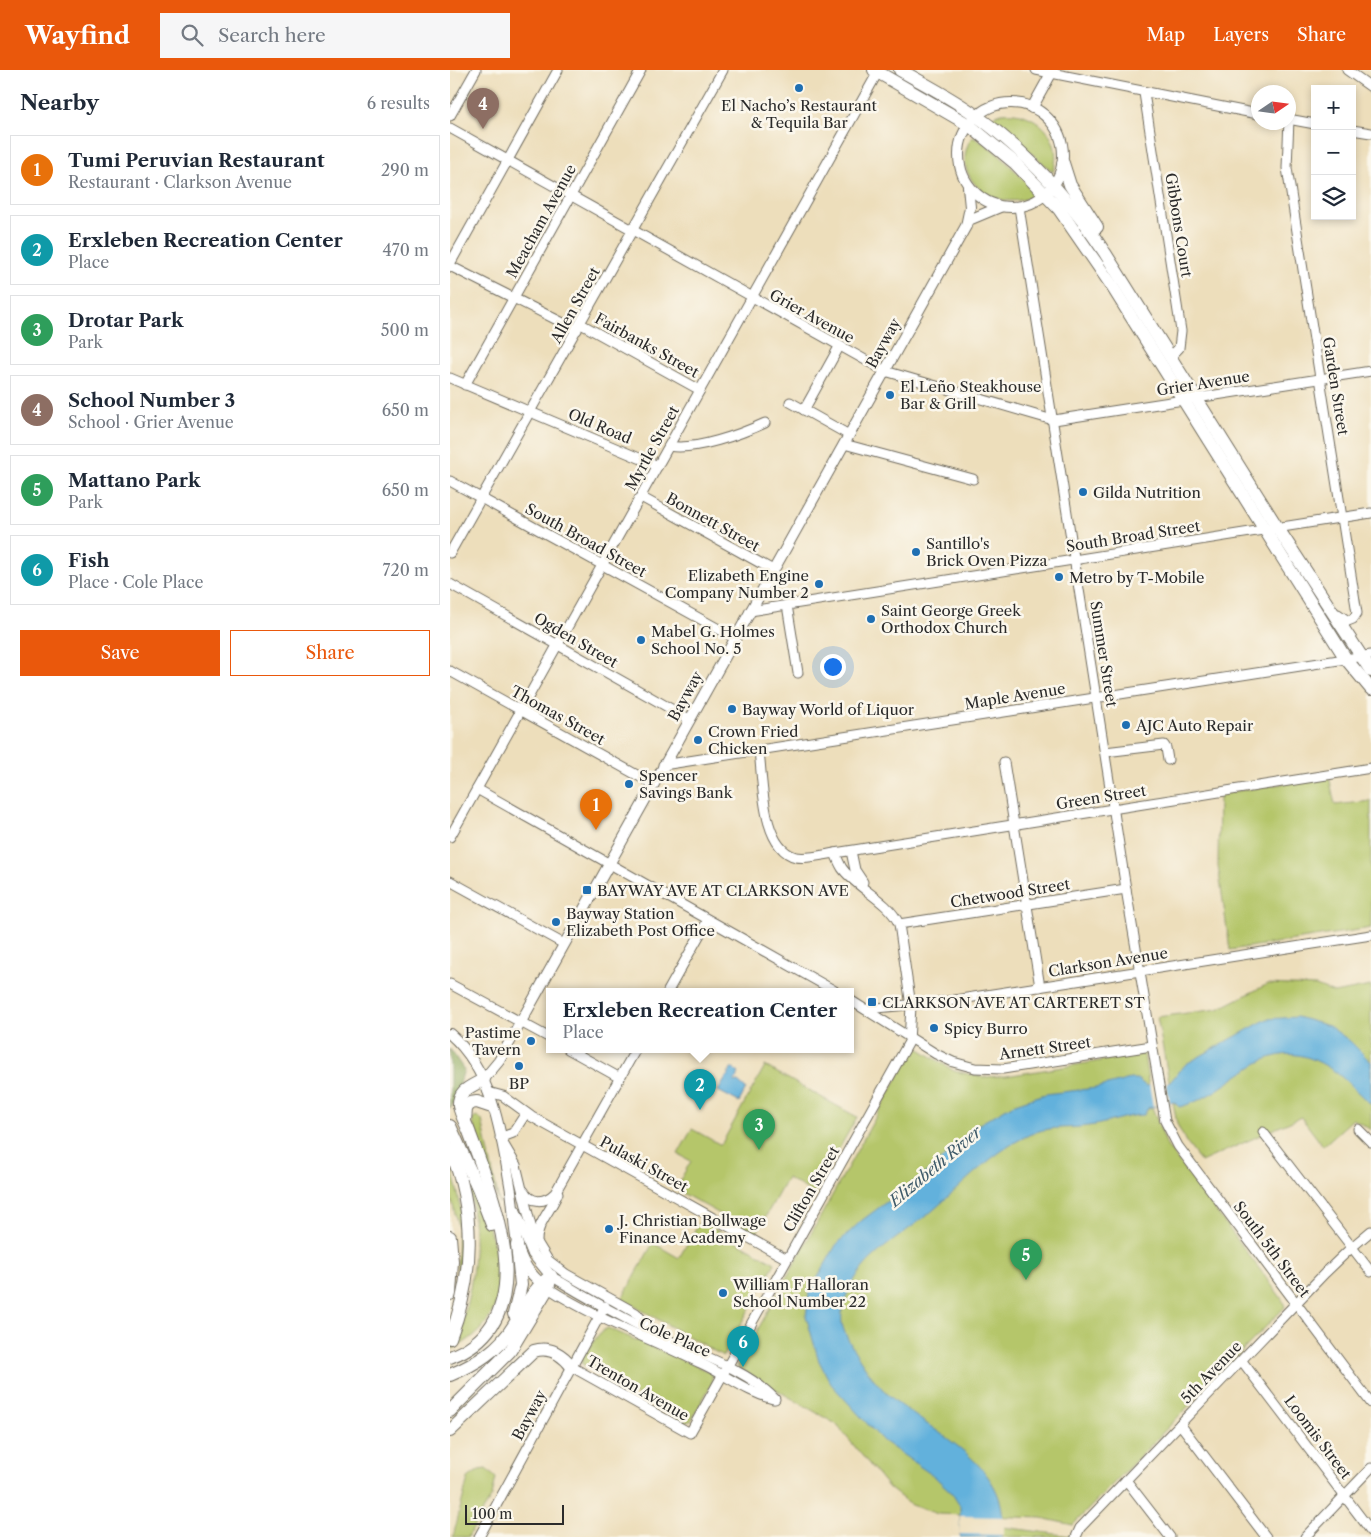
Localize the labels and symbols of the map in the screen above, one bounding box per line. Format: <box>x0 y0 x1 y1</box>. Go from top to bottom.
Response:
marker: El Nacho’s Restaurant & Tequila Bar <box>793 82 805 94</box>
north arrow <box>1251 85 1296 130</box>
pin: 4 <box>467 88 499 129</box>
place label: El Nacho’s Restaurant & Tequila Bar <box>721 96 878 132</box>
street label: Meacham Avenue <box>502 161 580 281</box>
street label: Gibbons Court <box>1161 171 1197 279</box>
street label: Allen Street <box>546 263 604 347</box>
street label: Grier Avenue <box>766 285 858 347</box>
street label: Fairbanks Street <box>592 309 703 382</box>
street label: Bayway <box>862 314 905 371</box>
street label: Garden Street <box>1319 335 1353 437</box>
street label: Grier Avenue <box>1155 366 1251 400</box>
place label: El Leño Steakhouse Bar & Grill <box>900 377 1041 413</box>
marker: El Leño Steakhouse Bar & Grill <box>884 389 896 401</box>
street label: Myrtle Street <box>621 402 683 494</box>
street label: Old Road <box>565 404 635 448</box>
place label: Gilda Nutrition <box>1093 483 1202 502</box>
marker: Gilda Nutrition <box>1077 486 1089 498</box>
street label: Bonnett Street <box>663 488 764 556</box>
street label: South Broad Street <box>522 499 650 581</box>
street label: South Broad Street <box>1065 516 1202 556</box>
place label: Santillo's Brick Oven Pizza <box>926 534 1047 570</box>
marker: Santillo's Brick Oven Pizza <box>910 546 922 558</box>
place label: Elizabeth Engine Company Number 2 <box>665 566 809 602</box>
place label: Metro by T-Mobile <box>1069 568 1204 587</box>
marker: Metro by T-Mobile <box>1053 571 1065 583</box>
marker: Elizabeth Engine Company Number 2 <box>813 578 825 590</box>
street label: Summer Street <box>1086 600 1122 709</box>
place label: Saint George Greek Orthodox Church <box>881 601 1022 637</box>
street label: Ogden Street <box>531 608 622 672</box>
marker: Saint George Greek Orthodox Church <box>865 613 877 625</box>
place label: Mabel G. Holmes School No. 5 <box>651 622 775 658</box>
marker: Mabel G. Holmes School No. 5 <box>635 634 647 646</box>
your location <box>820 654 846 680</box>
street label: Bayway <box>664 667 707 724</box>
street label: Maple Avenue <box>963 679 1067 713</box>
street label: Thomas Street <box>508 681 609 749</box>
place label: Bayway World of Liquor <box>742 700 915 719</box>
marker: Bayway World of Liquor <box>726 703 738 715</box>
place label: AJC Auto Repair <box>1135 716 1254 735</box>
marker: AJC Auto Repair <box>1120 719 1132 731</box>
place label: Crown Fried Chicken <box>708 722 798 758</box>
marker: Crown Fried Chicken <box>692 734 704 746</box>
place label: Spencer Savings Bank <box>639 766 734 802</box>
marker: Spencer Savings Bank <box>623 778 635 790</box>
street label: Green Street <box>1055 780 1148 813</box>
pin: 1 <box>580 789 612 830</box>
street label: Chetwood Street <box>949 874 1072 912</box>
place label: BAYWAY AVE AT CLARKSON AVE <box>597 881 849 900</box>
marker: BAYWAY AVE AT CLARKSON AVE <box>581 884 593 896</box>
place label: Bayway Station Elizabeth Post Office <box>566 904 715 940</box>
marker: Bayway Station Elizabeth Post Office <box>550 916 562 928</box>
street label: Clarkson Avenue <box>1047 943 1169 981</box>
place label: CLARKSON AVE AT CARTERET ST <box>882 993 1146 1012</box>
marker: CLARKSON AVE AT CARTERET ST <box>866 996 878 1008</box>
place label: Spicy Burro <box>944 1019 1028 1038</box>
marker: Spicy Burro <box>928 1022 940 1034</box>
place label: Pastime Tavern <box>465 1023 522 1059</box>
street label: Arnett Street <box>997 1032 1093 1064</box>
marker: Pastime Tavern <box>525 1035 537 1047</box>
marker: BP <box>513 1060 525 1072</box>
pin: 2 <box>684 1069 716 1110</box>
place label: BP <box>509 1074 529 1093</box>
pin: 3 <box>743 1109 775 1150</box>
water label: Elizabeth River <box>883 1120 987 1212</box>
street label: Pulaski Street <box>597 1132 692 1196</box>
street label: Clifton Street <box>779 1142 844 1235</box>
street label: South 5th Street <box>1230 1197 1315 1301</box>
place label: J. Christian Bollwage Finance Academy <box>617 1211 766 1247</box>
marker: J. Christian Bollwage Finance Academy <box>603 1223 615 1235</box>
pin: 5 <box>1010 1239 1042 1280</box>
place label: William F Halloran School Number 22 <box>732 1275 869 1311</box>
marker: William F Halloran School Number 22 <box>717 1287 729 1299</box>
street label: Cole Place <box>636 1313 714 1361</box>
pin: 6 <box>727 1326 759 1367</box>
street label: 5th Avenue <box>1177 1337 1245 1407</box>
street label: Trenton Avenue <box>584 1351 692 1425</box>
street label: Bayway <box>508 1386 550 1443</box>
street label: Loomis Street <box>1280 1391 1356 1483</box>
scale bar <box>465 1502 564 1525</box>

